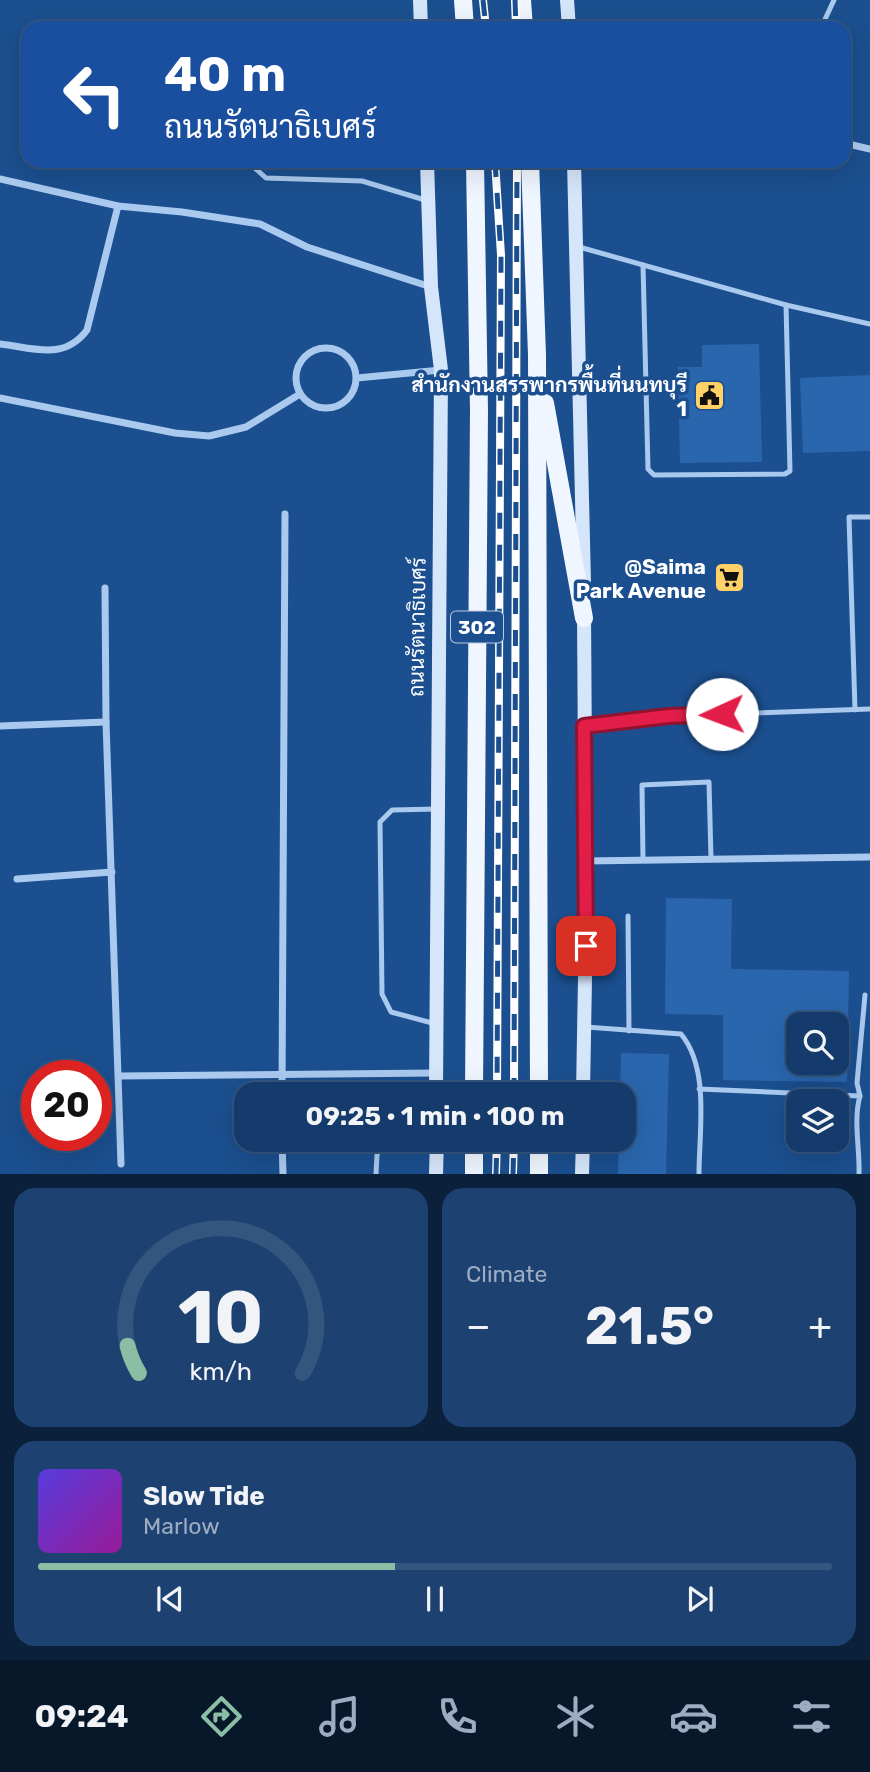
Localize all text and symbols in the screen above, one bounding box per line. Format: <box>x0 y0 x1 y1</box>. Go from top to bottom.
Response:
text: 40 m <box>164 45 286 103</box>
icon: left <box>49 49 140 140</box>
text: ถนนรัตนาธิเบศร์ <box>164 108 377 146</box>
place label: สำนักงานสรรพากรพื้นที่นนทบุรี 1 <box>411 364 687 421</box>
public building icon: สำนักงานสรรพากรพื้นที่นนทบุรี 1 <box>693 379 727 413</box>
place label: @Saima Park Avenue <box>576 554 706 603</box>
street label: ถนนรัตนาธิเบศร์ <box>402 557 431 697</box>
supermarket icon: @Saima Park Avenue <box>712 561 746 595</box>
road number: 302 <box>451 612 503 642</box>
position arrow <box>685 677 759 751</box>
pin <box>556 916 616 976</box>
icon: arrive <box>567 927 605 965</box>
map controls <box>786 1012 849 1152</box>
button: search <box>786 1012 849 1075</box>
speed limit sign: 20 <box>21 1060 112 1151</box>
button: layers <box>786 1089 849 1152</box>
text: 09:25 · 1 min · 100 m <box>305 1101 565 1132</box>
text: Climate <box>466 1260 547 1288</box>
text: 10 <box>178 1276 264 1362</box>
text: 21.5° <box>585 1295 714 1357</box>
text: − <box>466 1303 491 1349</box>
text: + <box>808 1303 832 1349</box>
text: km/h <box>190 1357 252 1386</box>
text: Slow Tide <box>143 1481 265 1512</box>
text: Marlow <box>143 1512 220 1540</box>
icon: previous <box>151 1580 189 1618</box>
icon: pause <box>416 1580 454 1618</box>
icon: next <box>681 1580 719 1618</box>
icon: directions <box>197 1692 246 1741</box>
icon: music <box>315 1692 364 1741</box>
icon: phone <box>433 1692 482 1741</box>
icon: climate <box>551 1692 600 1741</box>
icon: car <box>669 1692 718 1741</box>
icon: filters <box>787 1692 836 1741</box>
text: 09:24 <box>34 1697 129 1735</box>

